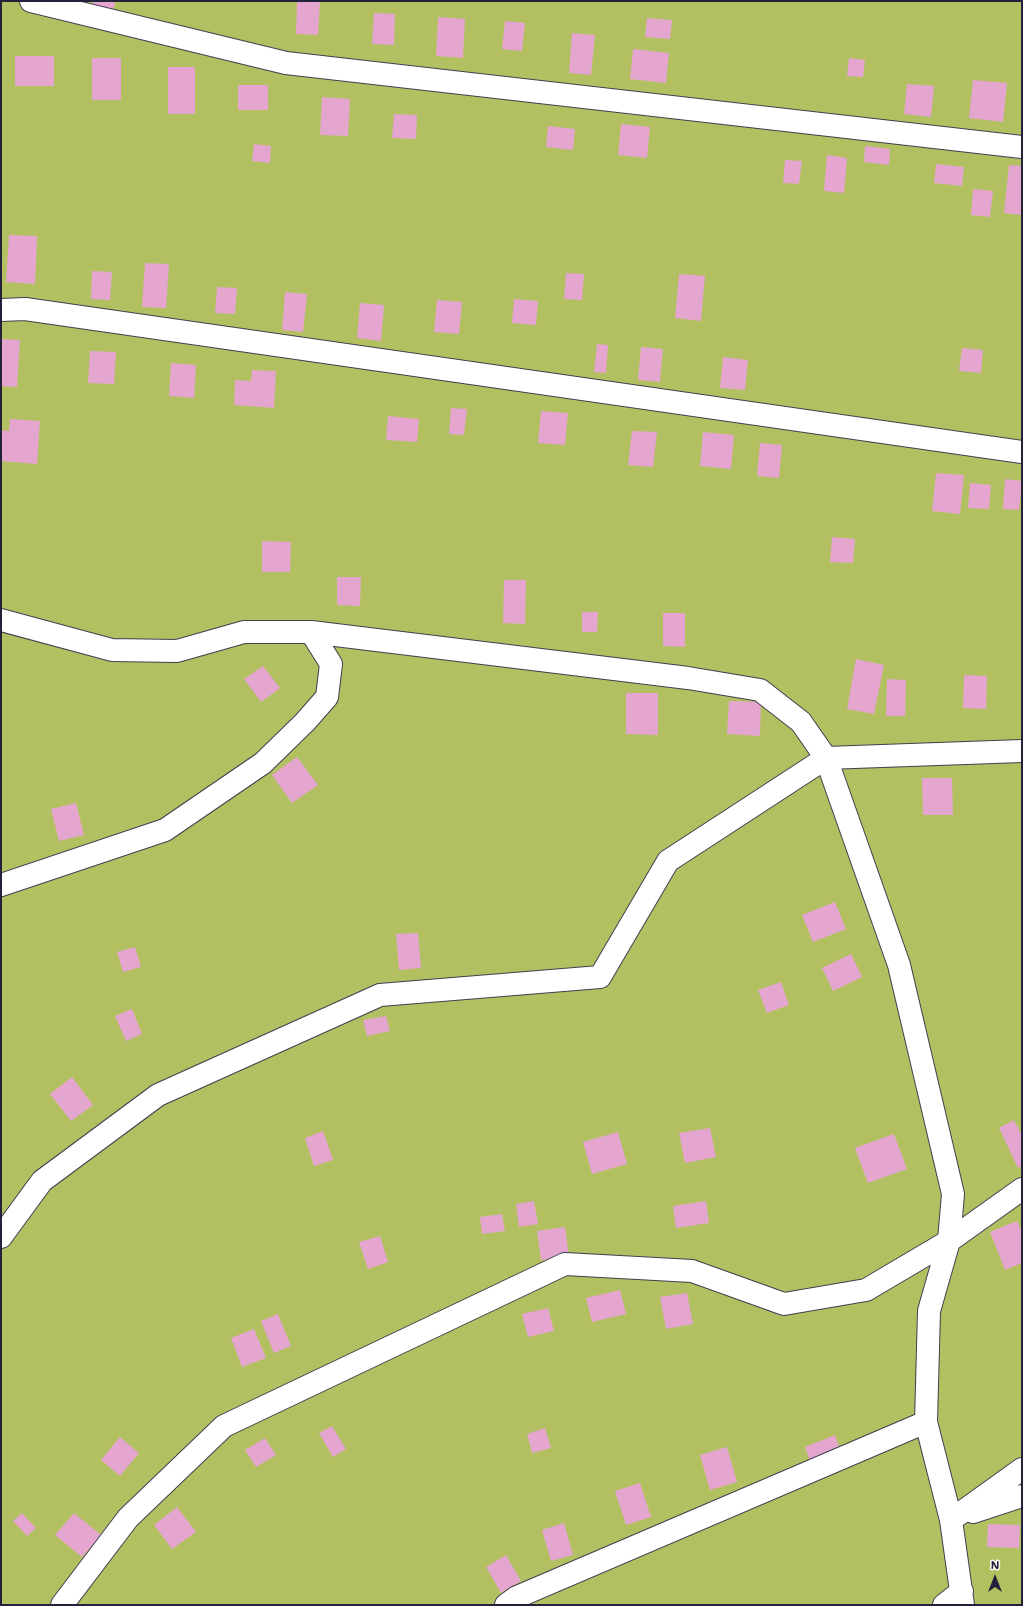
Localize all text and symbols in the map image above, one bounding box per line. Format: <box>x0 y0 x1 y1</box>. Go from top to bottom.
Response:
north arrow <box>975 1558 1015 1598</box>
text: N <box>991 1558 999 1573</box>

